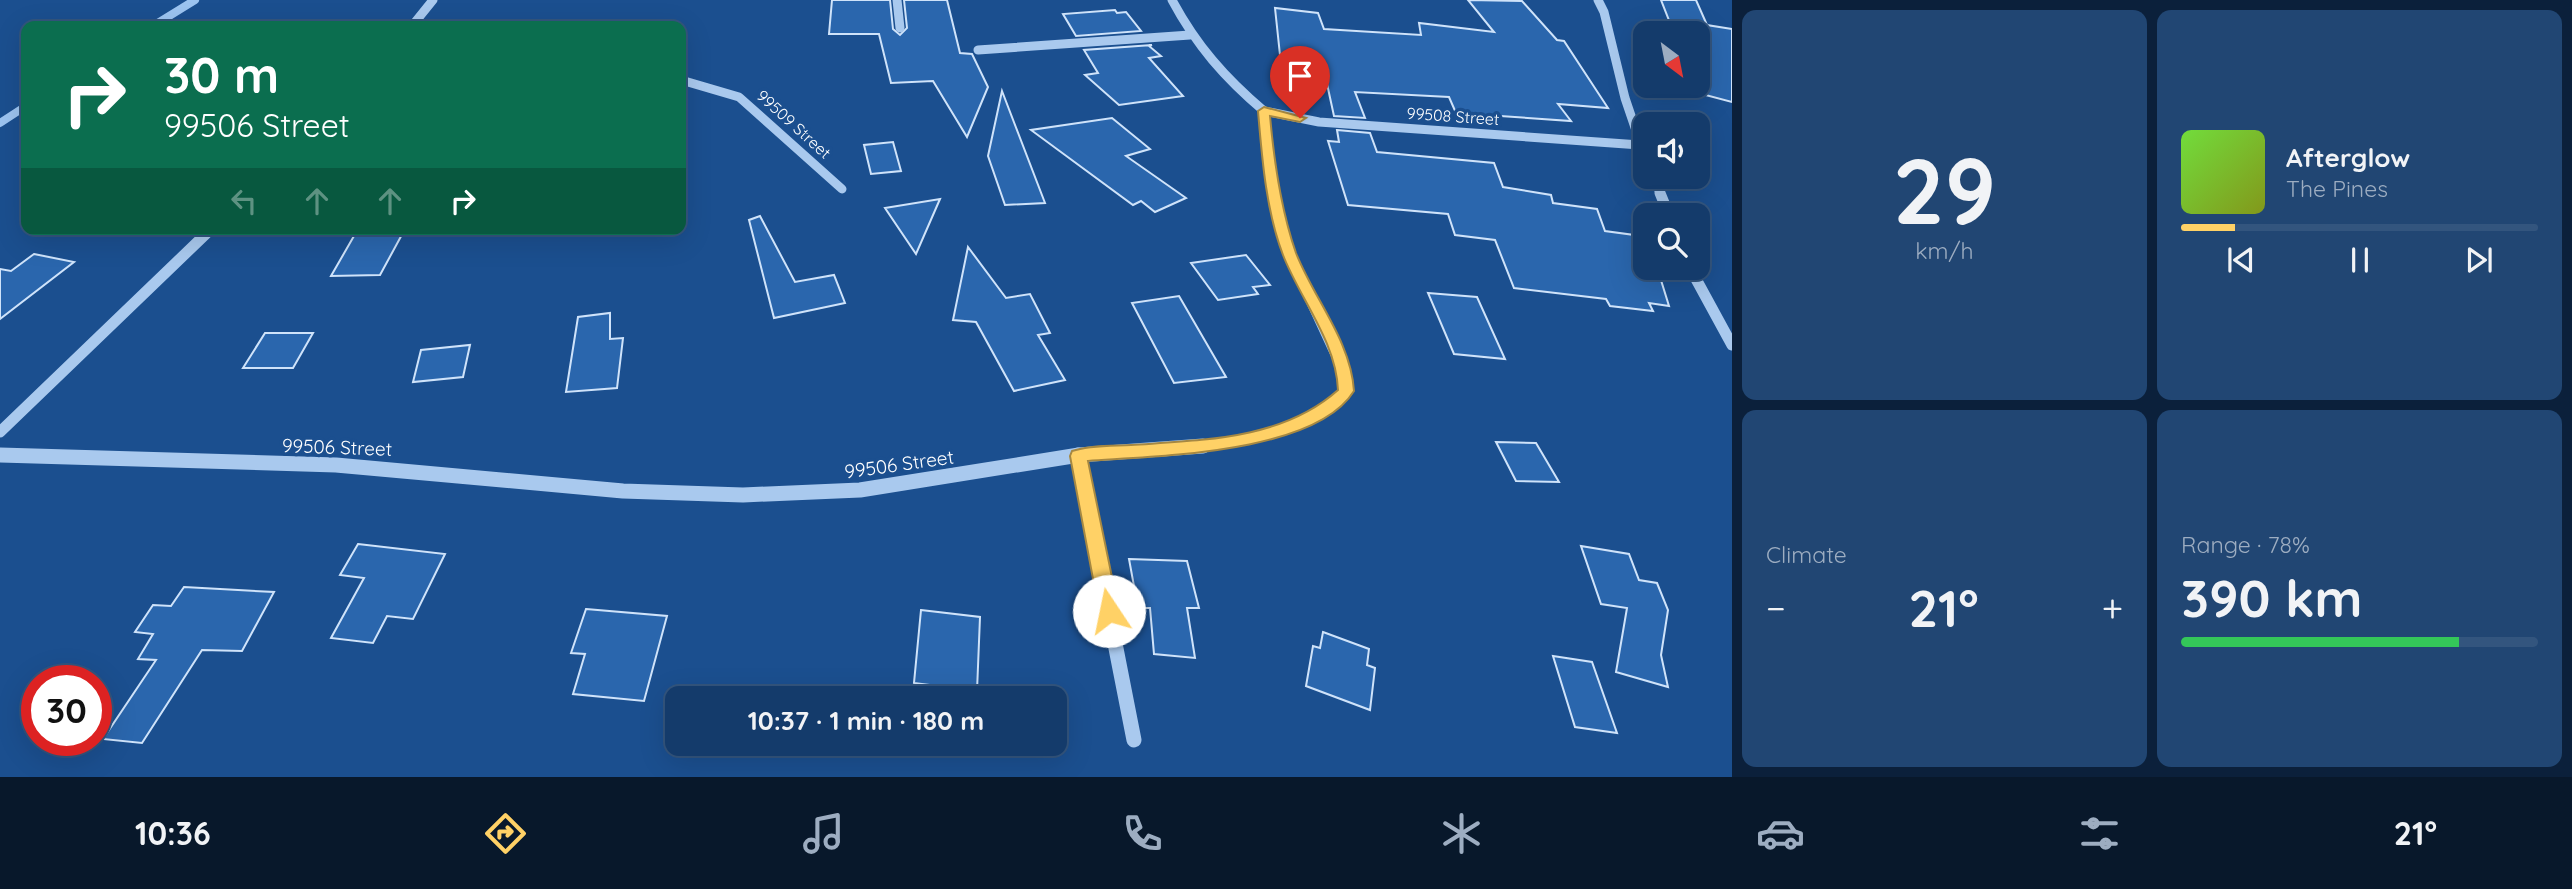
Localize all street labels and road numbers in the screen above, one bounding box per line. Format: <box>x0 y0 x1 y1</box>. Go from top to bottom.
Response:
street label: 99509 Street <box>753 85 835 163</box>
street label: 99508 Street <box>1406 103 1500 129</box>
street label: 99506 Street <box>282 433 392 461</box>
street label: 99506 Street <box>843 444 955 484</box>

